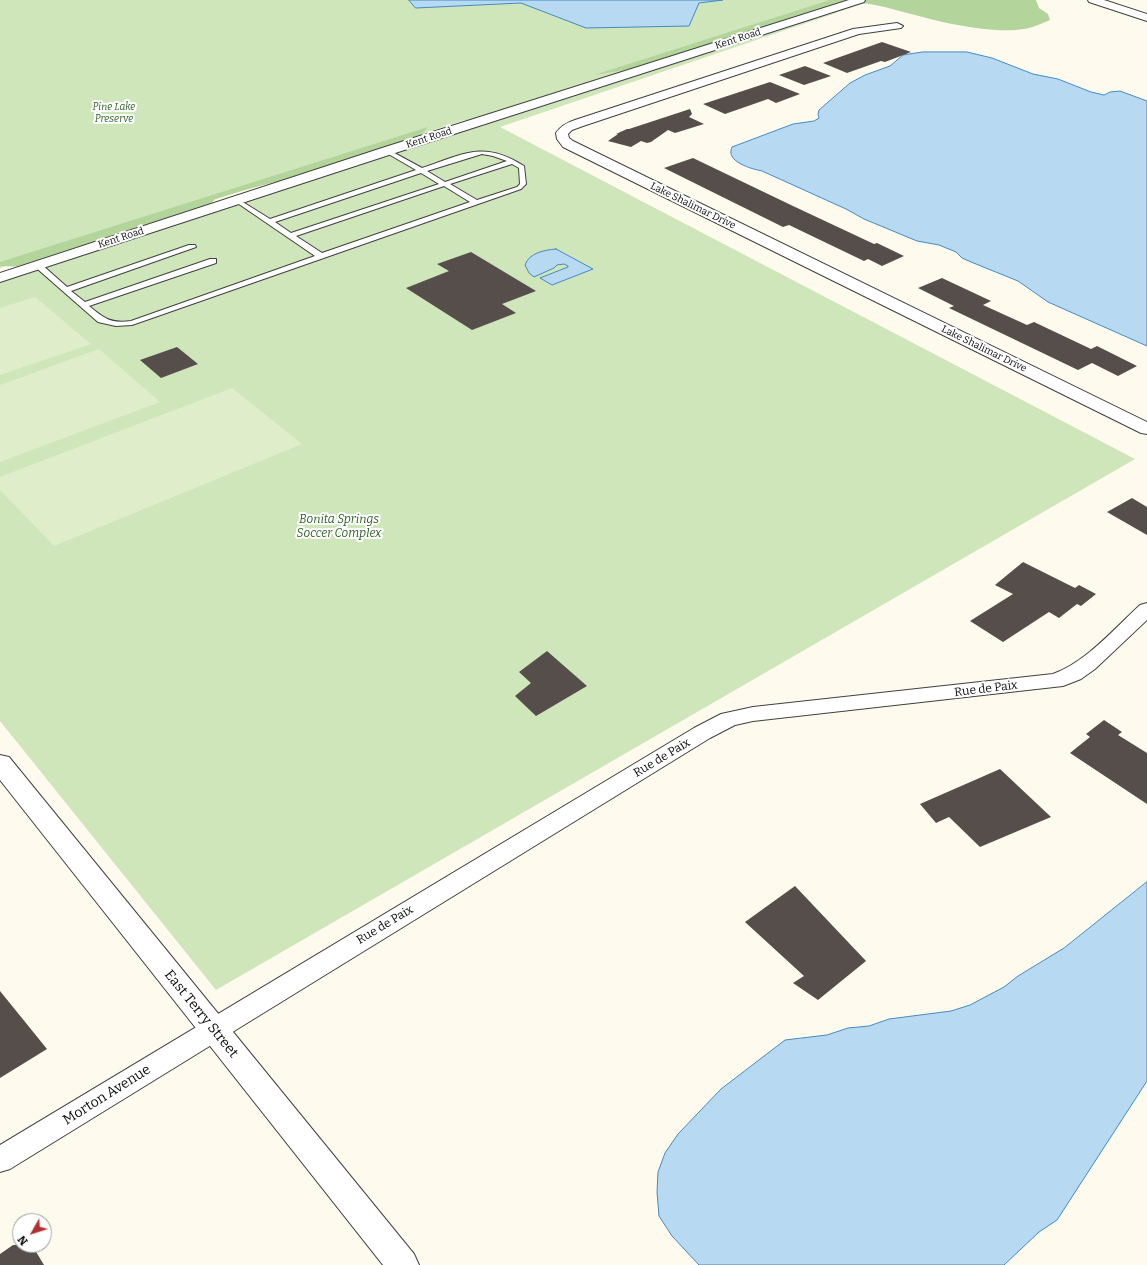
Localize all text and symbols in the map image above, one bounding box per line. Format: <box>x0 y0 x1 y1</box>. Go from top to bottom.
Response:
street label: Kent Road <box>714 26 762 52</box>
park label: Pine Lake Preserve <box>93 101 135 124</box>
street label: Kent Road <box>405 125 453 151</box>
street label: Lake Shalimar Drive <box>648 180 738 232</box>
street label: Kent Road <box>97 225 145 251</box>
street label: Lake Shalimar Drive <box>939 323 1029 375</box>
park label: Bonita Springs Soccer Complex <box>297 513 381 541</box>
street label: Rue de Paix <box>954 678 1018 700</box>
street label: Rue de Paix <box>631 735 693 781</box>
street label: Rue de Paix <box>354 902 416 948</box>
street label: East Terry Street <box>161 967 241 1061</box>
street label: Morton Avenue <box>60 1061 154 1129</box>
north arrow <box>12 1213 52 1253</box>
text: N <box>15 1233 31 1248</box>

